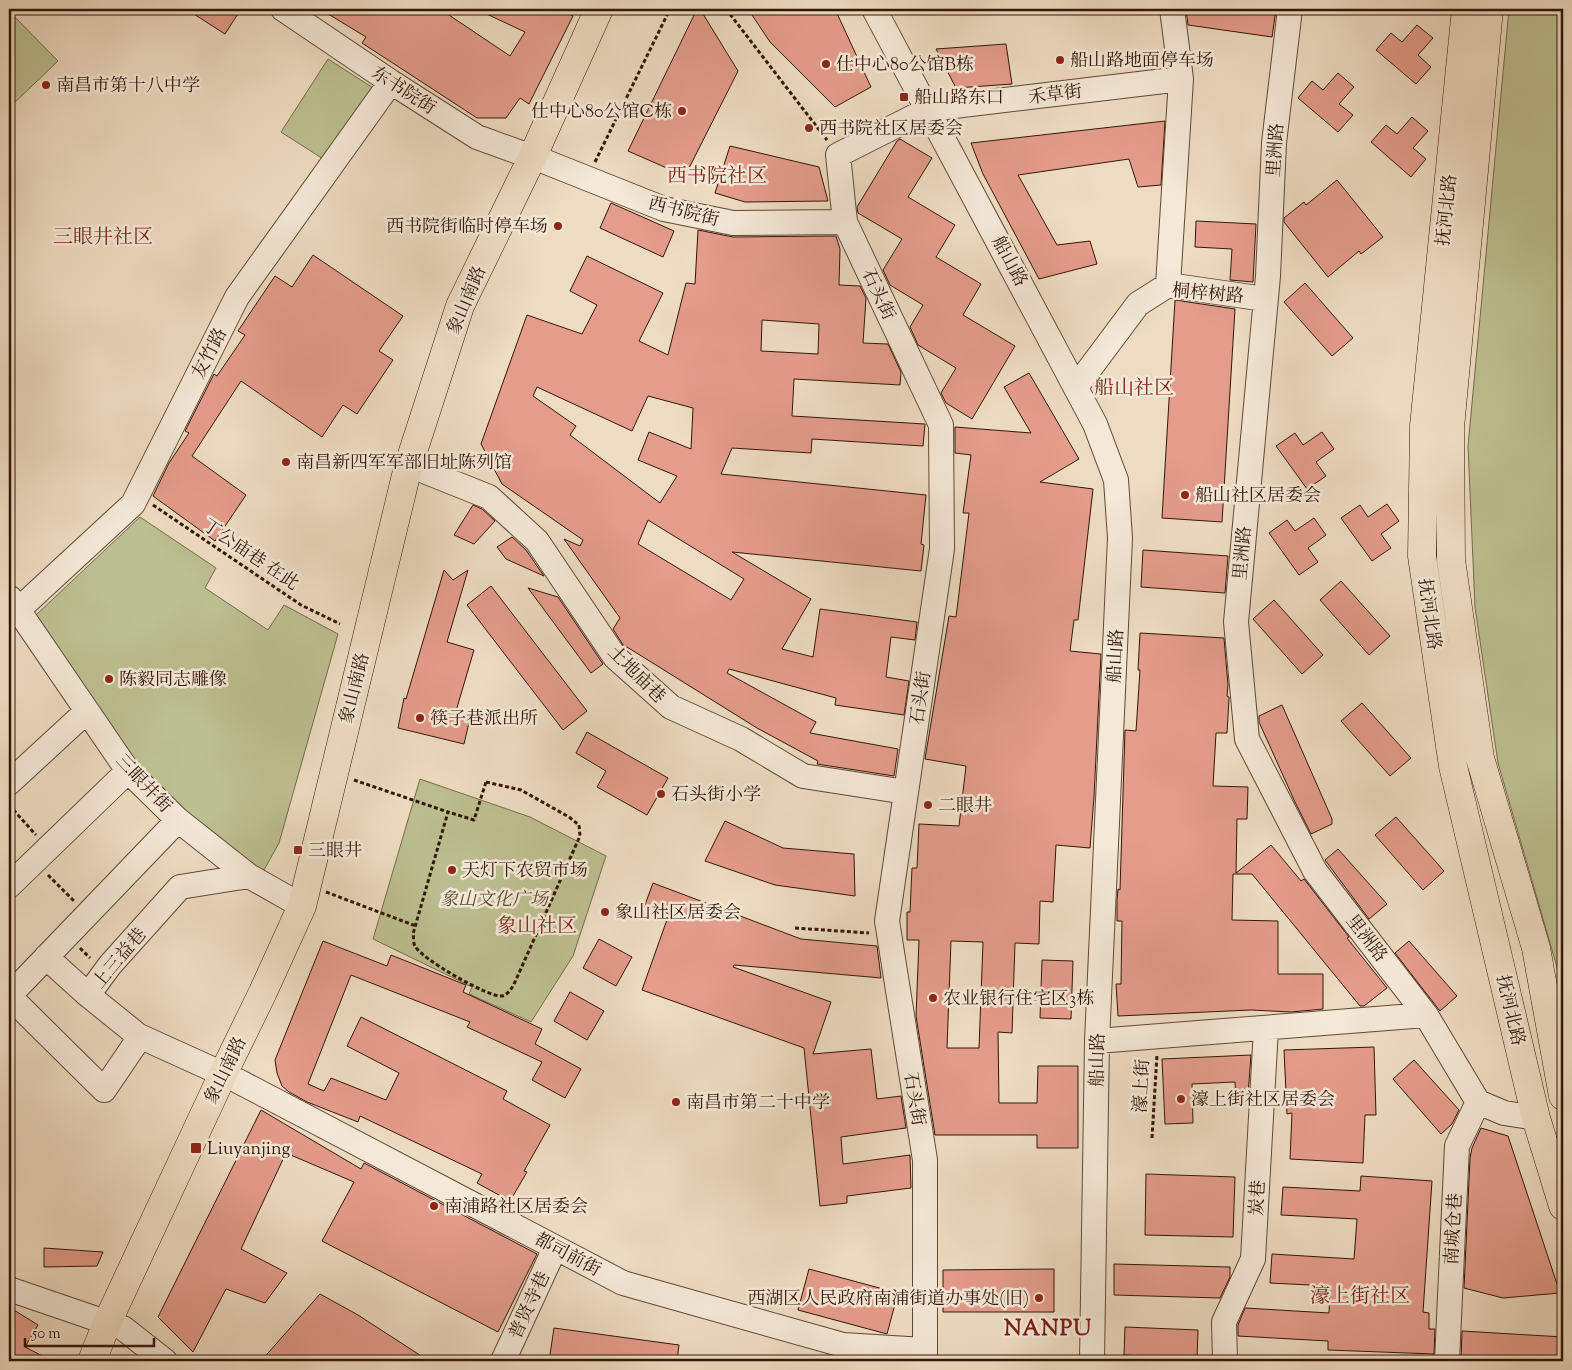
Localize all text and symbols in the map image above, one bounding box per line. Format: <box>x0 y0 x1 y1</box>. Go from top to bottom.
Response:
place label: 船山路地面停车场 <box>1070 49 1214 75</box>
place label: 仕中心80公馆B栋 <box>836 53 974 79</box>
marker: 船山路地面停车场 <box>1054 54 1066 66</box>
marker: 仕中心80公馆B栋 <box>820 58 832 70</box>
street label: 东书院街 <box>366 61 440 122</box>
place label: 南昌市第十八中学 <box>56 74 200 100</box>
marker: 南昌市第十八中学 <box>40 79 52 91</box>
street label: 禾草街 <box>1027 80 1084 112</box>
place label: 船山路东口 <box>914 86 1004 112</box>
marker: 船山路东口 <box>898 91 910 103</box>
place label: 仕中心80公馆C栋 <box>531 100 672 126</box>
marker: 仕中心80公馆C栋 <box>676 105 688 117</box>
place label: 西书院社区居委会 <box>819 117 963 143</box>
marker: 西书院社区居委会 <box>803 122 815 134</box>
street label: 里洲路 <box>1262 122 1292 178</box>
district label: 西书院社区 <box>667 163 767 192</box>
street label: 抚河北路 <box>1431 173 1465 247</box>
street label: 西书院街 <box>645 192 722 234</box>
place label: 西书院街临时停车场 <box>386 215 548 241</box>
marker: 西书院街临时停车场 <box>552 220 564 232</box>
district label: 三眼井社区 <box>53 224 153 253</box>
street label: 船山路 <box>984 232 1032 292</box>
street label: 象山南路 <box>442 263 494 339</box>
street label: 石头街 <box>854 265 900 325</box>
street label: 桐梓树路 <box>1171 279 1245 311</box>
street label: 友竹路 <box>187 324 235 384</box>
district label: 船山社区 <box>1094 375 1174 404</box>
place label: 南昌新四军军部旧址陈列馆 <box>296 451 512 477</box>
marker: 南昌新四军军部旧址陈列馆 <box>280 456 292 468</box>
place label: 船山社区居委会 <box>1195 484 1321 510</box>
marker: 船山社区居委会 <box>1179 489 1191 501</box>
street label: 丁公庙巷 在此 <box>196 514 304 598</box>
street label: 里洲路 <box>1229 525 1259 581</box>
street label: 抚河北路 <box>1410 577 1446 652</box>
street label: 船山路 <box>1103 628 1131 684</box>
street label: 土地庙巷 <box>601 641 670 710</box>
street label: 象山南路 <box>335 650 377 727</box>
place label: 陈毅同志雕像 <box>119 668 227 694</box>
street label: 石头街 <box>905 670 939 727</box>
marker: 陈毅同志雕像 <box>103 673 115 685</box>
place label: 筷子巷派出所 <box>430 707 538 733</box>
marker: 筷子巷派出所 <box>414 712 426 724</box>
street label: 三眼井街 <box>108 749 177 820</box>
place label: 石头街小学 <box>671 783 761 809</box>
marker: 石头街小学 <box>655 788 667 800</box>
place label: 二眼井 <box>938 794 992 820</box>
marker: 二眼井 <box>922 799 934 811</box>
place label: 三眼井 <box>308 839 362 865</box>
marker: 三眼井 <box>292 844 304 856</box>
place label: 天灯下农贸市场 <box>462 859 588 885</box>
marker: 天灯下农贸市场 <box>446 864 458 876</box>
park label: 象山文化广场 <box>440 888 550 914</box>
place label: 象山社区居委会 <box>615 901 741 927</box>
marker: 象山社区居委会 <box>599 906 611 918</box>
street label: 里洲路 <box>1339 910 1392 969</box>
district label: 象山社区 <box>497 913 577 942</box>
street label: 上三益巷 <box>87 923 154 995</box>
street label: 抚河北路 <box>1488 972 1530 1048</box>
place label: 农业银行住宅区3栋 <box>943 987 1094 1013</box>
marker: 农业银行住宅区3栋 <box>927 992 939 1004</box>
street label: 象山南路 <box>199 1033 254 1109</box>
street label: 船山路 <box>1086 1033 1112 1087</box>
street label: 濠上街 <box>1129 1058 1157 1114</box>
street label: 石头街 <box>896 1071 930 1128</box>
place label: 濠上街社区居委会 <box>1191 1088 1335 1114</box>
place label: 南昌市第二十中学 <box>686 1091 830 1117</box>
marker: 濠上街社区居委会 <box>1175 1093 1187 1105</box>
marker: 南昌市第二十中学 <box>670 1096 682 1108</box>
place label: Liuyanjing <box>207 1137 290 1163</box>
marker: Liuyanjing <box>189 1141 203 1155</box>
street label: 炭巷 <box>1245 1179 1273 1217</box>
street label: 南城仓巷 <box>1440 1192 1470 1266</box>
place label: 南浦路社区居委会 <box>444 1195 588 1221</box>
marker: 南浦路社区居委会 <box>428 1200 440 1212</box>
street label: 都司前街 <box>529 1227 605 1284</box>
street label: 普贤寺巷 <box>504 1268 558 1344</box>
district label: 濠上街社区 <box>1310 1283 1410 1312</box>
place label: 西湖区人民政府南浦街道办事处(旧) <box>747 1287 1029 1313</box>
marker: 西湖区人民政府南浦街道办事处(旧) <box>1033 1292 1045 1304</box>
district label: NANPU <box>1004 1314 1092 1346</box>
scale bar <box>25 1315 154 1347</box>
text: 50 m <box>31 1324 61 1345</box>

